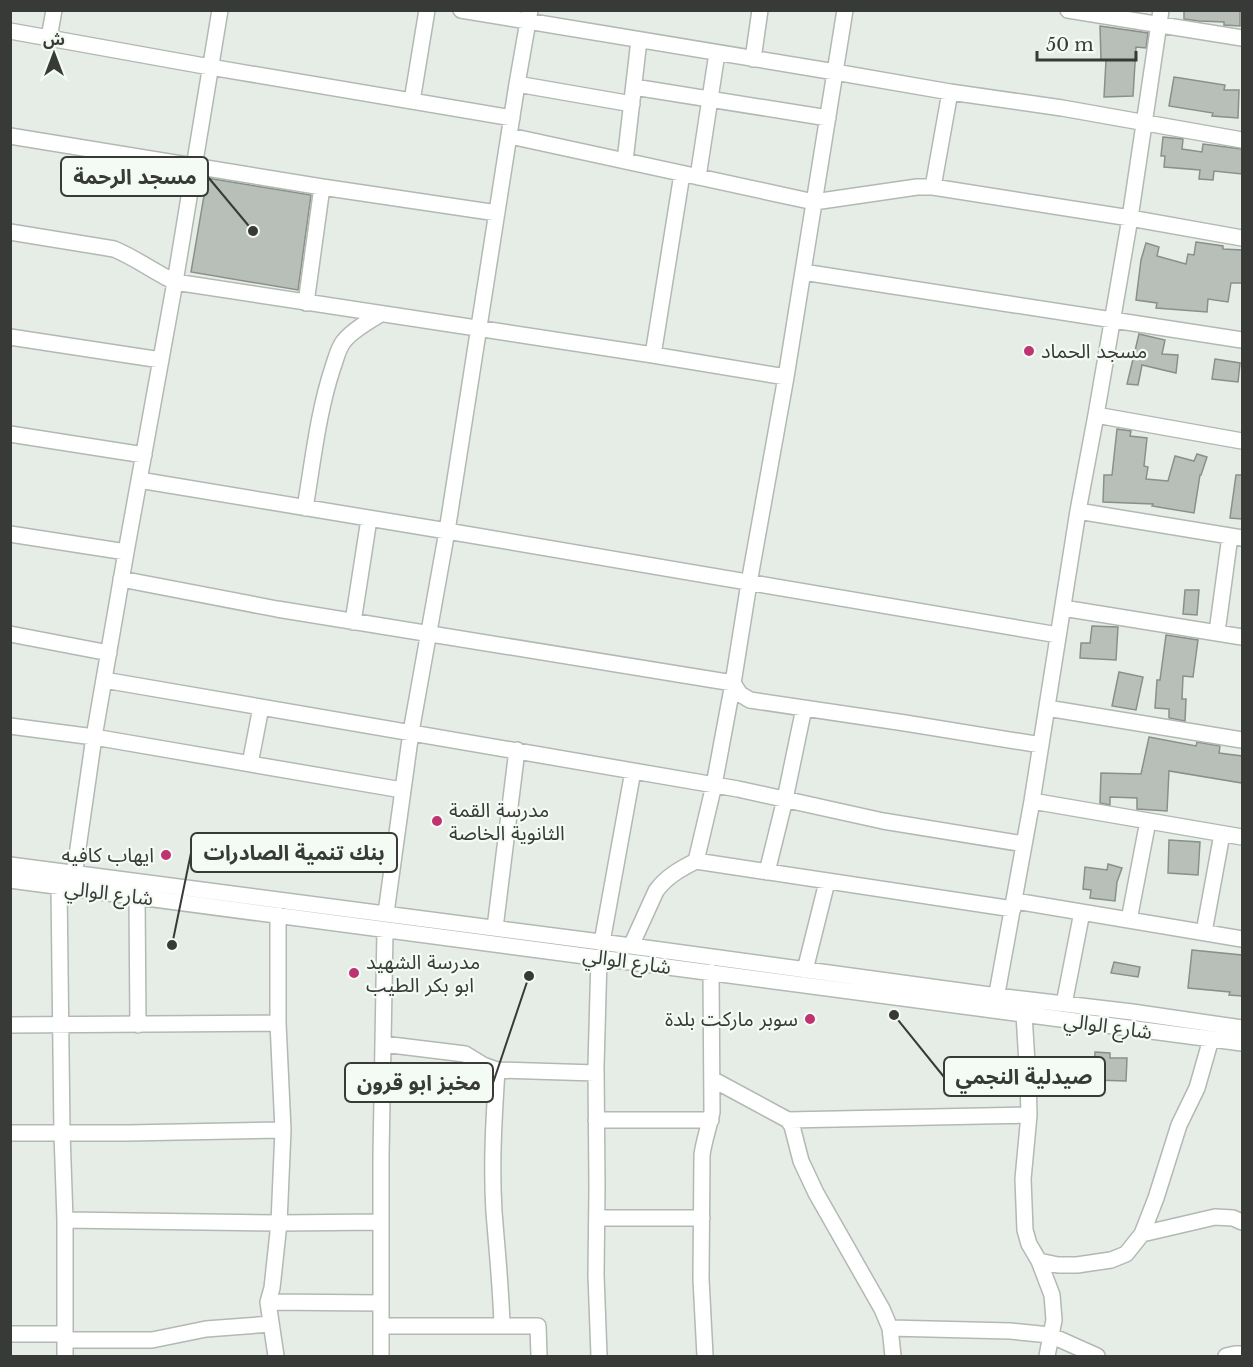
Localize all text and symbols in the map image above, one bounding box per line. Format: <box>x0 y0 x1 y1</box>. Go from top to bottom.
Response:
north arrow <box>24 24 84 84</box>
scale bar <box>1037 24 1136 62</box>
text: ش <box>43 29 65 49</box>
text: 50 m <box>1046 34 1094 56</box>
callout: مسجد الرحمة <box>61 157 208 196</box>
text: مسجد الرحمة <box>73 164 197 190</box>
place label: مسجد الحماد <box>1041 339 1147 363</box>
marker: مسجد الحماد <box>1022 344 1036 358</box>
place label: مدرسة القمة الثانوية الخاصة <box>449 798 565 845</box>
marker: مدرسة القمة الثانوية الخاصة <box>430 814 444 828</box>
callout: بنك تنمية الصادرات <box>191 833 397 872</box>
text: بنك تنمية الصادرات <box>203 840 385 866</box>
place label: ايهاب كافيه <box>62 843 154 867</box>
marker: ايهاب كافيه <box>159 848 173 862</box>
street label: شارع الوالي <box>63 876 155 914</box>
street label: شارع الوالي <box>581 943 673 983</box>
place label: مدرسة الشهيد ابو بكر الطيب <box>366 950 480 997</box>
marker: مدرسة الشهيد ابو بكر الطيب <box>347 966 361 980</box>
place label: سوبر ماركت بلدة <box>665 1007 798 1031</box>
street label: شارع الوالي <box>1062 1008 1154 1048</box>
marker: سوبر ماركت بلدة <box>803 1012 817 1026</box>
callout: صيدلية النجمي <box>944 1057 1105 1096</box>
callout: مخبز ابو قرون <box>345 1063 493 1102</box>
text: صيدلية النجمي <box>956 1064 1092 1094</box>
text: مخبز ابو قرون <box>357 1070 481 1096</box>

